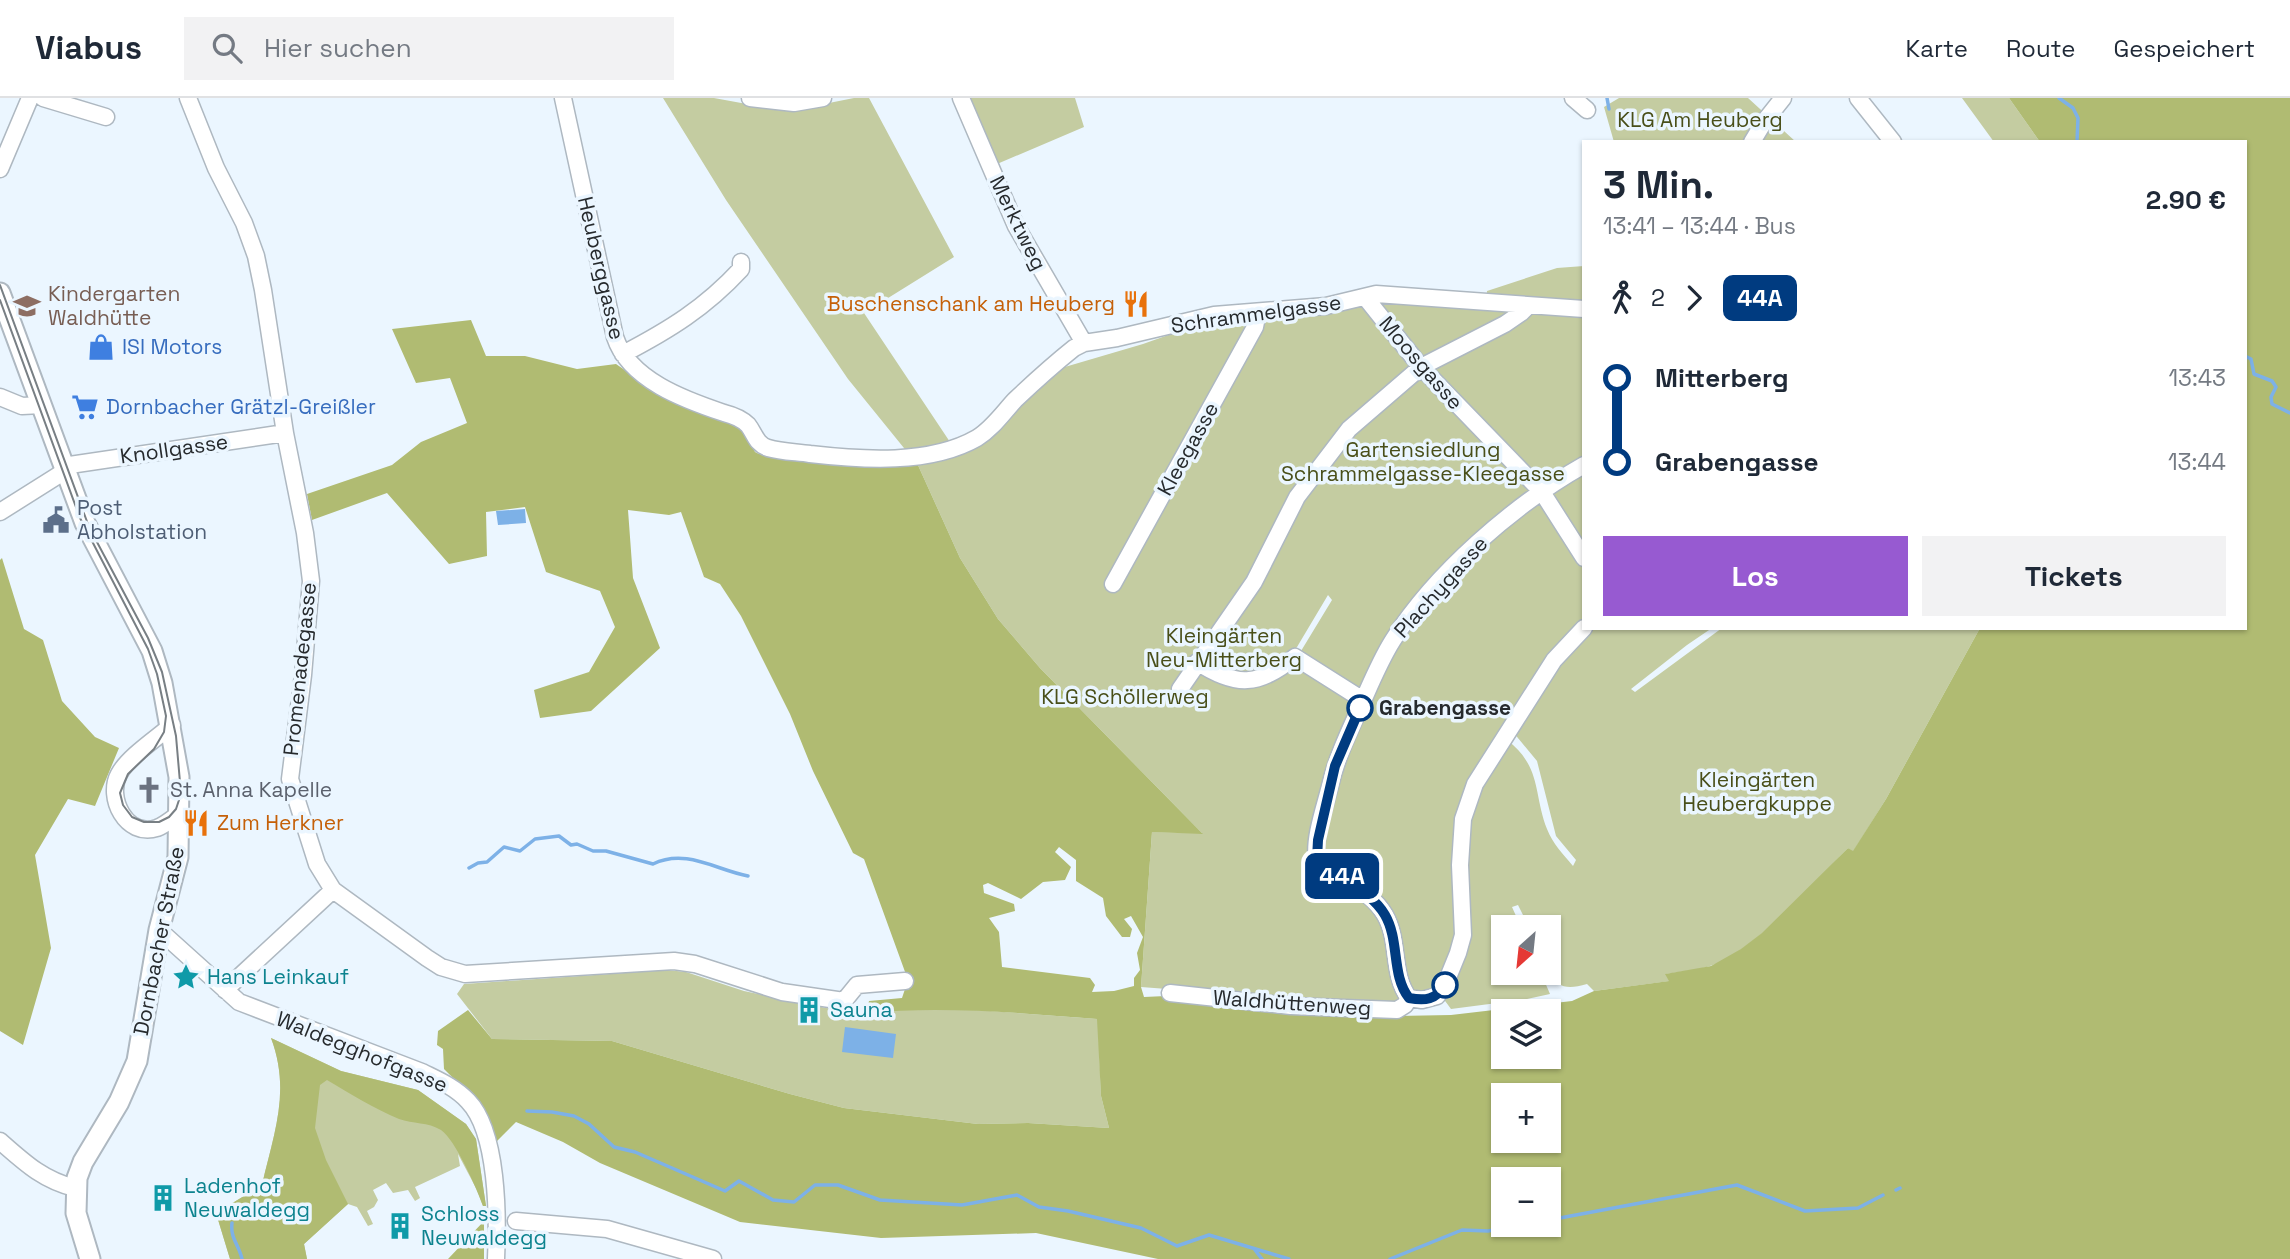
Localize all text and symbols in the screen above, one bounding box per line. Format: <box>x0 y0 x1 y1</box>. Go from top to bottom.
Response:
search box <box>184 17 674 80</box>
text: Viabus <box>35 27 142 69</box>
icon: search <box>208 29 246 67</box>
text: Hier suchen <box>264 31 412 65</box>
text: Karte <box>1906 33 1968 64</box>
text: Route <box>2006 33 2075 64</box>
text: Gespeichert <box>2113 33 2255 64</box>
park label: KLG Am Heuberg <box>1617 106 1783 133</box>
text: 3 Min. <box>1603 161 1714 209</box>
street label: Merktweg <box>984 171 1053 275</box>
text: 2.90 € <box>2146 183 2226 217</box>
street label: Heuberggasse <box>572 194 631 342</box>
text: 13:41 – 13:44 · Bus <box>1603 211 1796 241</box>
icon: walk <box>1603 279 1641 317</box>
icon: forward <box>1675 279 1713 317</box>
place label: Kindergarten Waldhütte <box>48 280 180 331</box>
text: 44A <box>1737 282 1783 313</box>
text: 2 <box>1651 283 1665 313</box>
street label: Schrammelgasse <box>1169 288 1343 339</box>
restaurant icon: Buschenschank am Heuberg <box>1121 289 1151 319</box>
place label: Buschenschank am Heuberg <box>827 290 1115 317</box>
school or university icon: Kindergarten Waldhütte <box>12 291 42 321</box>
street label: Moosgasse <box>1373 310 1469 415</box>
shop icon: ISI Motors <box>86 332 116 362</box>
place label: ISI Motors <box>122 333 222 360</box>
text: Mitterberg <box>1655 361 1788 395</box>
text: 13:43 <box>2168 363 2226 393</box>
supermarket icon: Dornbacher Grätzl-Greißler <box>70 392 100 422</box>
place label: Dornbacher Grätzl-Greißler <box>106 393 376 420</box>
street label: Kleegasse <box>1151 397 1224 500</box>
street label: Knollgasse <box>118 428 230 469</box>
park label: Gartensiedlung Schrammelgasse-Kleegasse <box>1281 436 1565 487</box>
text: Grabengasse <box>1655 445 1819 479</box>
text: 13:44 <box>2168 447 2226 477</box>
place label: Post Abholstation <box>77 494 207 545</box>
public building icon: Post Abholstation <box>41 505 71 535</box>
street label: Plachygasse <box>1388 530 1493 643</box>
button: Los <box>1603 536 1908 616</box>
button: Tickets <box>1922 536 2226 616</box>
street label: Promenadegasse <box>277 581 322 757</box>
park label: Kleingärten Neu-Mitterberg <box>1146 622 1302 673</box>
park label: KLG Schöllerweg <box>1041 683 1209 710</box>
place label: Grabengasse <box>1379 694 1511 721</box>
marker: Grabengasse <box>1347 695 1373 721</box>
park label: Kleingärten Heubergkuppe <box>1682 766 1832 817</box>
church icon: St. Anna Kapelle <box>134 775 164 805</box>
place label: St. Anna Kapelle <box>170 776 332 803</box>
restaurant icon: Zum Herkner <box>181 808 211 838</box>
place label: Zum Herkner <box>217 809 344 836</box>
street label: Dornbacher Straße <box>127 844 190 1038</box>
line badge: 44A <box>1302 853 1382 899</box>
text: 44A <box>1319 860 1365 891</box>
north arrow <box>1491 915 1561 985</box>
map controls <box>1491 915 1561 1237</box>
place icon: Hans Leinkauf <box>171 962 201 992</box>
place label: Hans Leinkauf <box>207 963 349 990</box>
unlabelled marker <box>1432 972 1458 998</box>
street label: Waldhüttenweg <box>1212 984 1372 1022</box>
building icon: Sauna <box>794 995 824 1025</box>
place label: Sauna <box>830 996 892 1023</box>
button: layers <box>1491 999 1561 1069</box>
street label: Waldegghofgasse <box>272 1005 452 1098</box>
button: + <box>1491 1083 1561 1153</box>
button: − <box>1491 1167 1561 1237</box>
place label: Ladenhof Neuwaldegg <box>184 1172 310 1223</box>
building icon: Ladenhof Neuwaldegg <box>148 1183 178 1213</box>
place label: Schloss Neuwaldegg <box>421 1200 547 1251</box>
building icon: Schloss Neuwaldegg <box>385 1211 415 1241</box>

